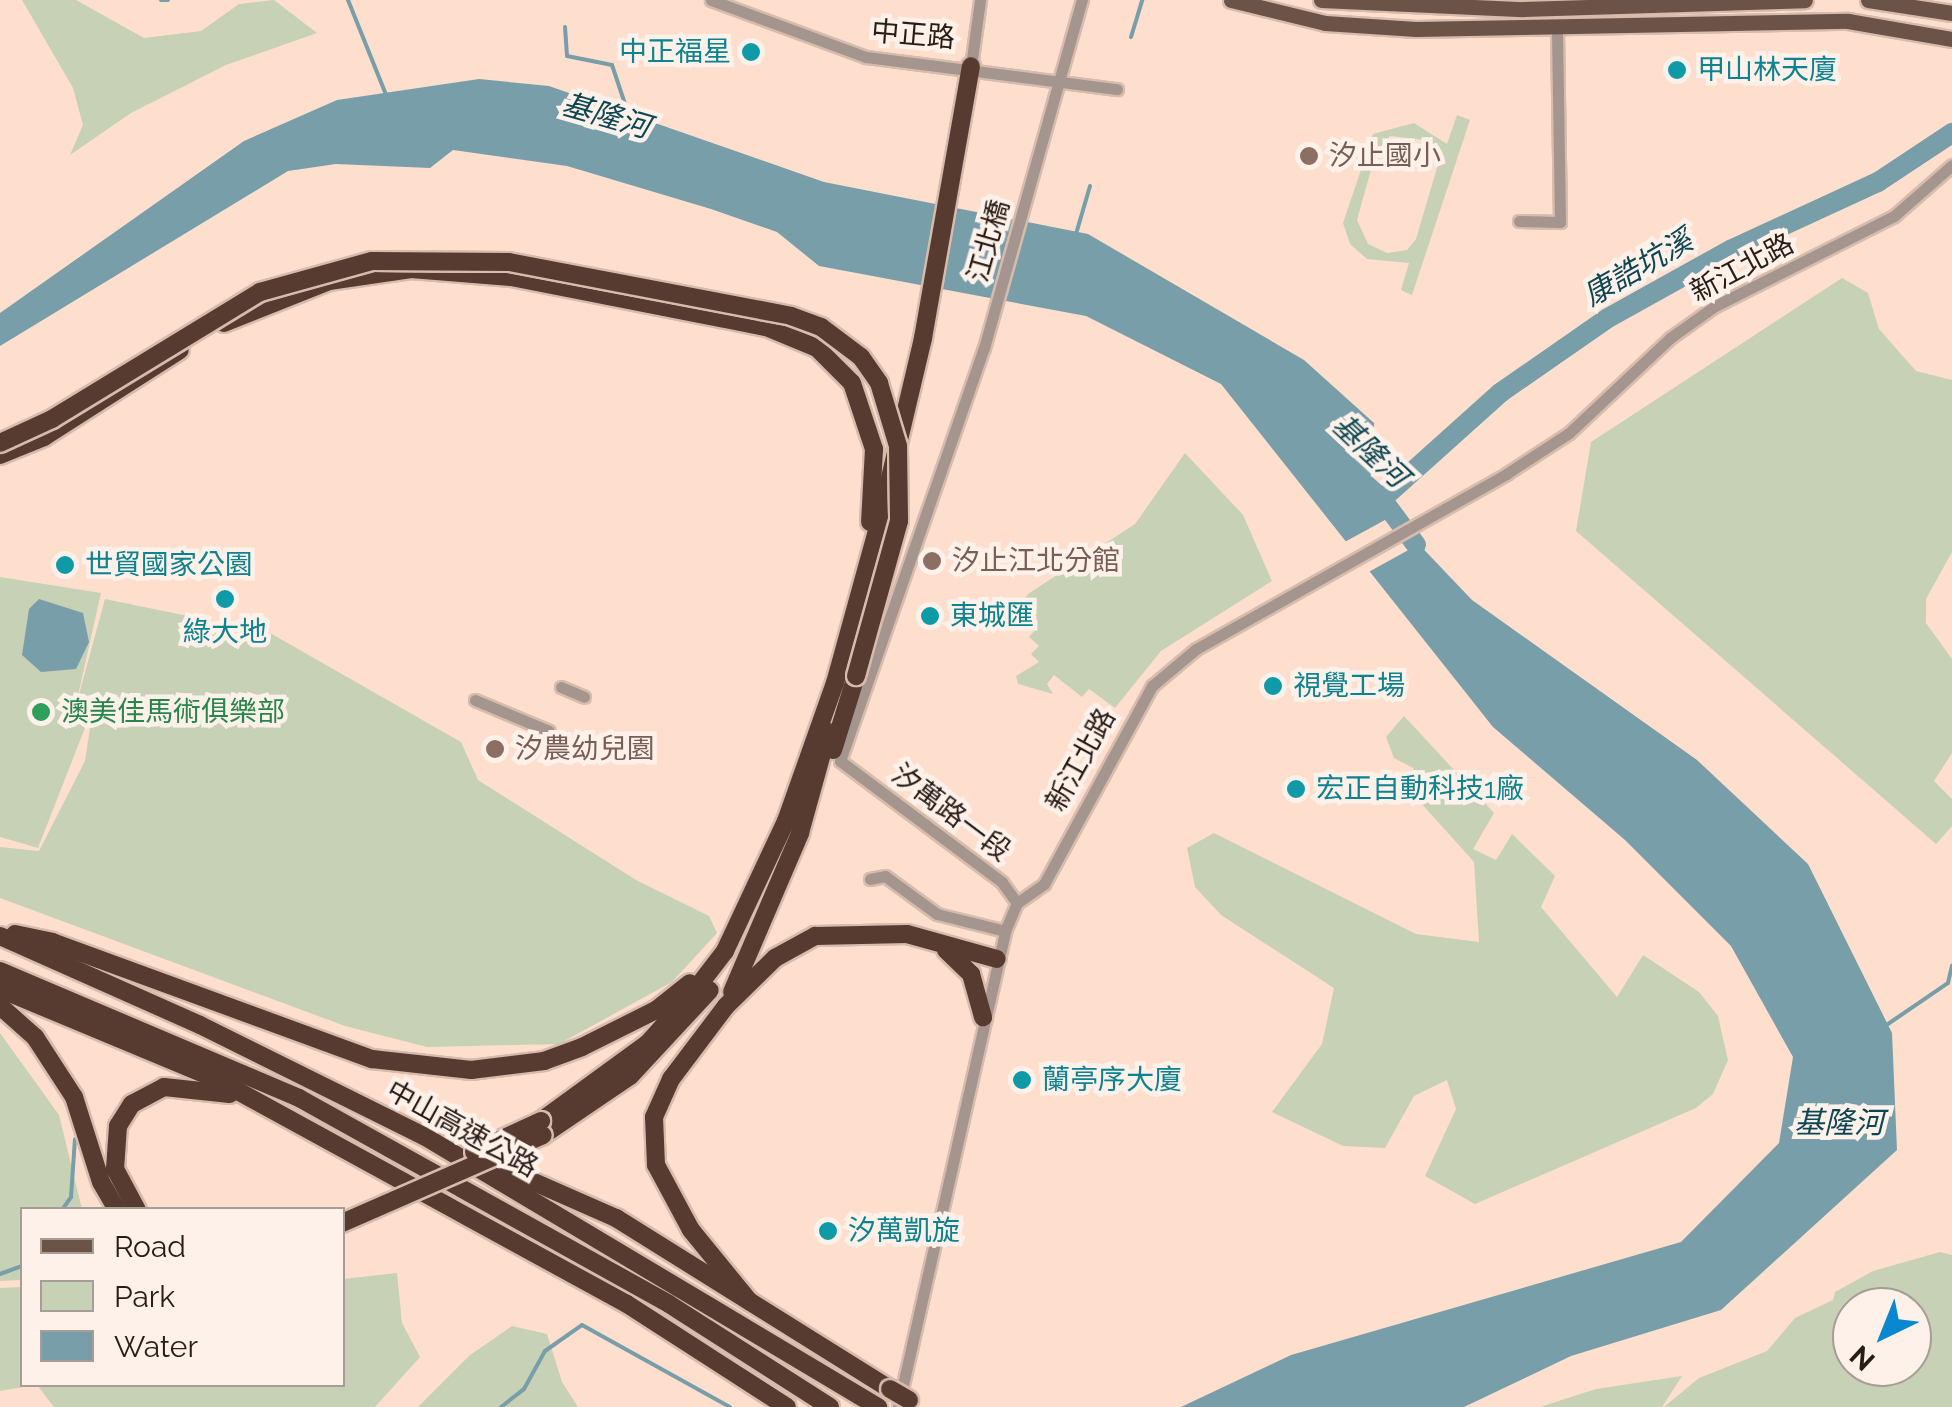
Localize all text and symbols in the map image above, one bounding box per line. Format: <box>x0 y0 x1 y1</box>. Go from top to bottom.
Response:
street label: 中正路 <box>870 15 956 55</box>
place label: 中正福星 <box>619 35 731 69</box>
marker: 中正福星 <box>740 41 762 63</box>
place label: 甲山林天廈 <box>1697 53 1837 87</box>
marker: 甲山林天廈 <box>1666 59 1688 81</box>
water label: 基隆河 <box>558 86 654 146</box>
place label: 汐止國小 <box>1329 139 1441 173</box>
marker: 汐止國小 <box>1298 145 1320 167</box>
street label: 江北橋 <box>961 196 1017 286</box>
water label: 康誥坑溪 <box>1577 222 1699 314</box>
street label: 新江北路 <box>1685 227 1799 309</box>
water label: 基隆河 <box>1325 407 1415 495</box>
place label: 汐止江北分館 <box>952 544 1120 578</box>
place label: 世貿國家公園 <box>85 548 253 582</box>
marker: 汐止江北分館 <box>921 550 943 572</box>
marker: 世貿國家公園 <box>54 554 76 576</box>
marker: 綠大地 <box>214 588 236 610</box>
place label: 東城匯 <box>950 599 1034 633</box>
marker: 東城匯 <box>919 605 941 627</box>
place label: 綠大地 <box>183 615 267 649</box>
place label: 視覺工場 <box>1293 669 1405 703</box>
marker: 視覺工場 <box>1262 675 1284 697</box>
place label: 澳美佳馬術俱樂部 <box>61 695 285 729</box>
marker: 澳美佳馬術俱樂部 <box>30 701 52 723</box>
street label: 新江北路 <box>1039 703 1123 817</box>
place label: 汐農幼兒園 <box>515 732 655 766</box>
marker: 汐農幼兒園 <box>484 738 506 760</box>
street label: 汐萬路一段 <box>885 757 1017 869</box>
place label: 宏正自動科技1廠 <box>1316 772 1524 806</box>
marker: 宏正自動科技1廠 <box>1285 778 1307 800</box>
place label: 蘭亭序大廈 <box>1042 1063 1182 1097</box>
marker: 蘭亭序大廈 <box>1011 1069 1033 1091</box>
street label: 中山高速公路 <box>380 1074 544 1184</box>
water label: 基隆河 <box>1794 1105 1884 1141</box>
legend <box>20 1207 345 1387</box>
place label: 汐萬凱旋 <box>848 1214 960 1248</box>
marker: 汐萬凱旋 <box>817 1220 839 1242</box>
text: Road <box>114 1229 186 1264</box>
text: Park <box>114 1279 175 1314</box>
north arrow <box>1832 1287 1932 1387</box>
text: Water <box>114 1329 198 1364</box>
text: N <box>1843 1338 1882 1377</box>

